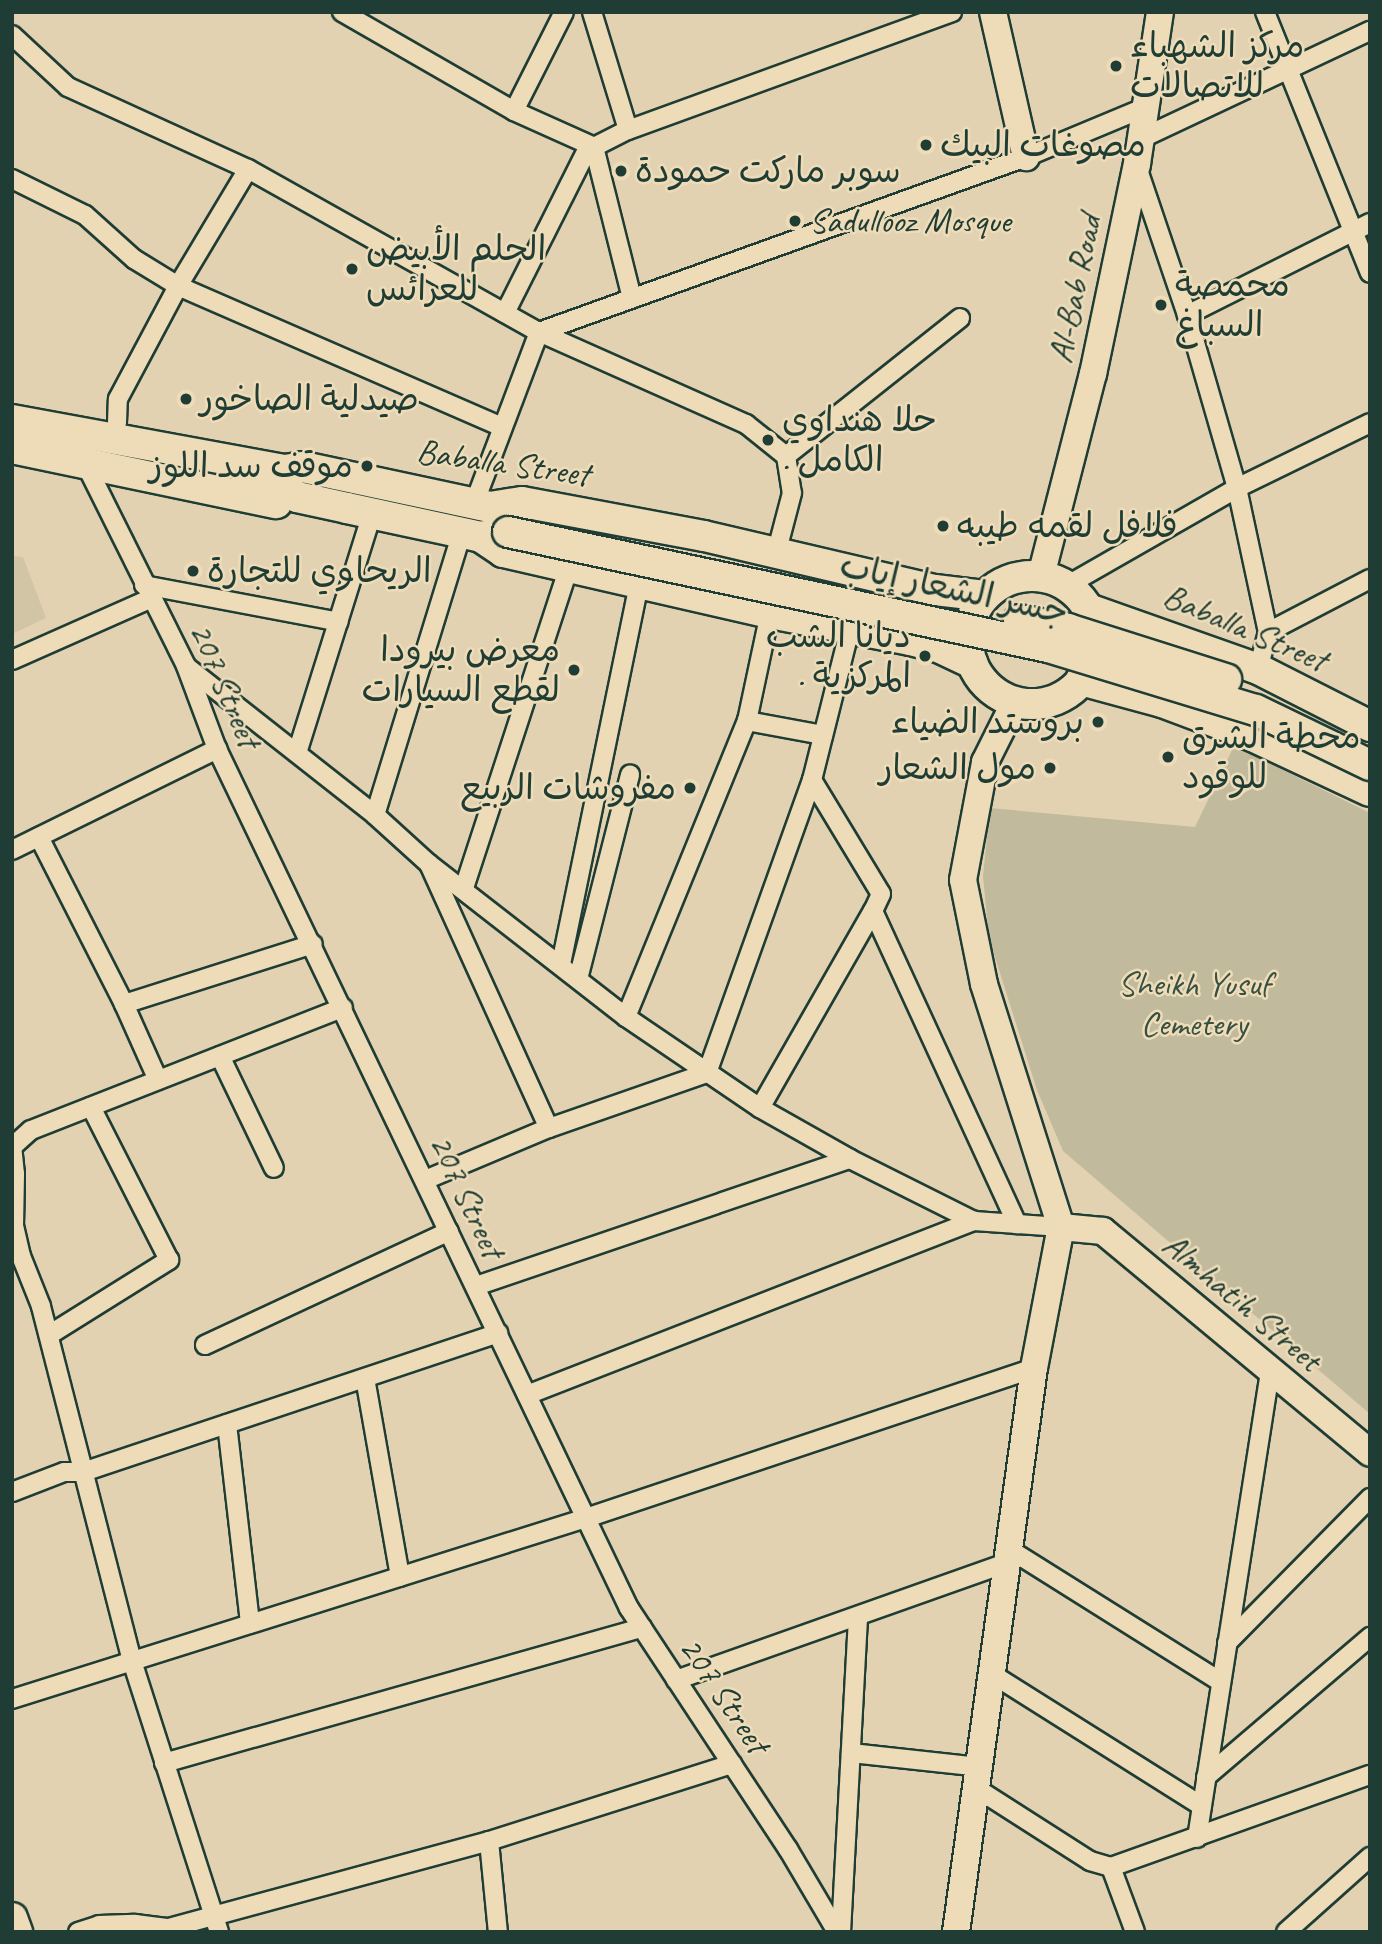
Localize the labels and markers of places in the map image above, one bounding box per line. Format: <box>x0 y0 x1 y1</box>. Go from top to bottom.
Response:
place label: مركز الشهباء للاتصالات <box>1130 25 1304 107</box>
marker: مركز الشهباء للاتصالات <box>1108 58 1124 74</box>
place label: مصوغات البيك <box>940 124 1146 166</box>
marker: مصوغات البيك <box>918 137 934 153</box>
place label: سوبر ماركت حمودة <box>635 150 901 192</box>
marker: سوبر ماركت حمودة <box>613 163 629 179</box>
place label: Sadullooz Mosque <box>809 200 1011 242</box>
marker: Sadullooz Mosque <box>787 213 803 229</box>
place label: الحلم الأبيض للعرائس <box>366 228 546 310</box>
marker: الحلم الأبيض للعرائس <box>344 261 360 277</box>
place label: محمصة السباغ <box>1175 264 1290 346</box>
marker: محمصة السباغ <box>1153 297 1169 313</box>
place label: صيدلية الصاخور <box>200 378 419 420</box>
marker: صيدلية الصاخور <box>178 391 194 407</box>
place label: حلا هنداوي . الكامل <box>782 399 937 481</box>
marker: حلا هنداوي . الكامل <box>760 432 776 448</box>
place label: موقف سد اللوز <box>149 445 353 487</box>
marker: موقف سد اللوز <box>359 458 375 474</box>
place label: فلافل لقمه طيبه <box>957 505 1178 547</box>
marker: فلافل لقمه طيبه <box>935 518 951 534</box>
place label: الريحاوي للتجارة <box>207 550 432 592</box>
marker: الريحاوي للتجارة <box>185 563 201 579</box>
place label: ديانا الشب . المركزية <box>766 615 911 697</box>
place label: معرض بيرودا لقطع السيارات <box>362 629 560 711</box>
marker: ديانا الشب . المركزية <box>917 648 933 664</box>
marker: معرض بيرودا لقطع السيارات <box>566 662 582 678</box>
place label: بروستد الضياء <box>891 701 1084 743</box>
marker: بروستد الضياء <box>1090 714 1106 730</box>
place label: محطة الشرق للوقود <box>1182 716 1361 798</box>
place label: مول الشعار <box>879 747 1036 789</box>
marker: محطة الشرق للوقود <box>1160 749 1176 765</box>
marker: مول الشعار <box>1042 760 1058 776</box>
place label: مفروشات الربيع <box>460 767 676 809</box>
marker: مفروشات الربيع <box>682 780 698 796</box>

